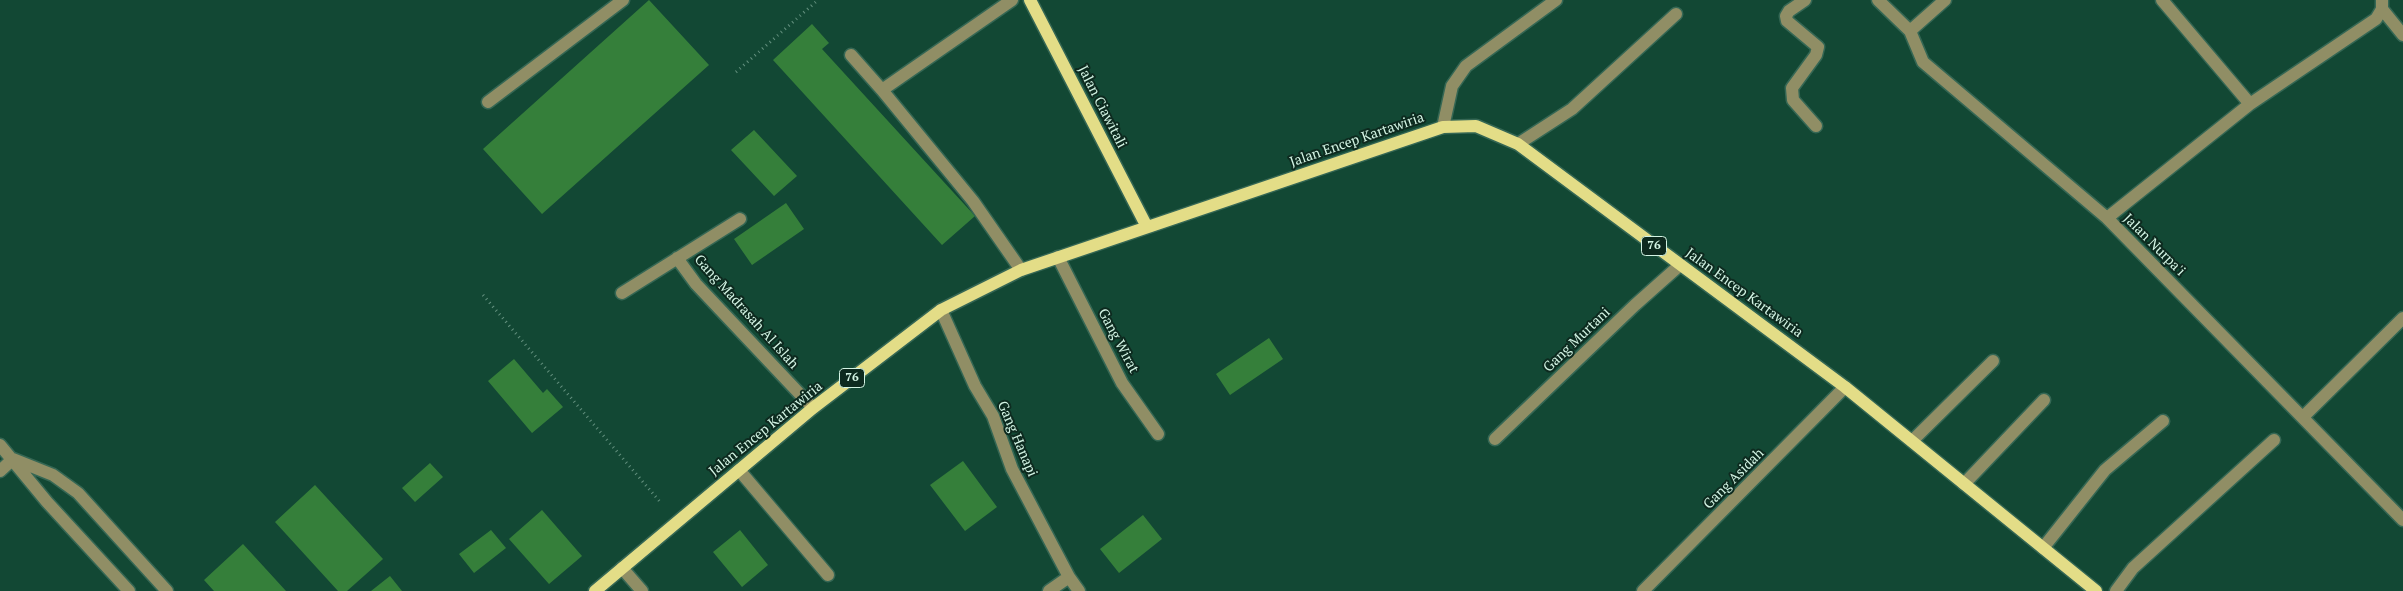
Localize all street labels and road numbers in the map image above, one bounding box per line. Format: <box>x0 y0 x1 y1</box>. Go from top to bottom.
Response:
street label: Jalan Ciawitali <box>1074 63 1130 151</box>
street label: Jalan Encep Kartawiria <box>1288 109 1426 171</box>
street label: Jalan Nurpa'i <box>2119 210 2189 280</box>
road number: 76 <box>1642 237 1666 256</box>
street label: Jalan Encep Kartawiria <box>1682 245 1806 341</box>
street label: Gang Madrasah Al Islah <box>690 252 802 372</box>
street label: Gang Murtani <box>1540 304 1614 376</box>
street label: Gang Wirat <box>1094 306 1142 376</box>
road number: 76 <box>840 368 864 388</box>
street label: Jalan Encep Kartawiria <box>706 378 826 480</box>
street label: Gang Hanapi <box>994 399 1040 479</box>
street label: Gang Asidah <box>1700 445 1768 513</box>

